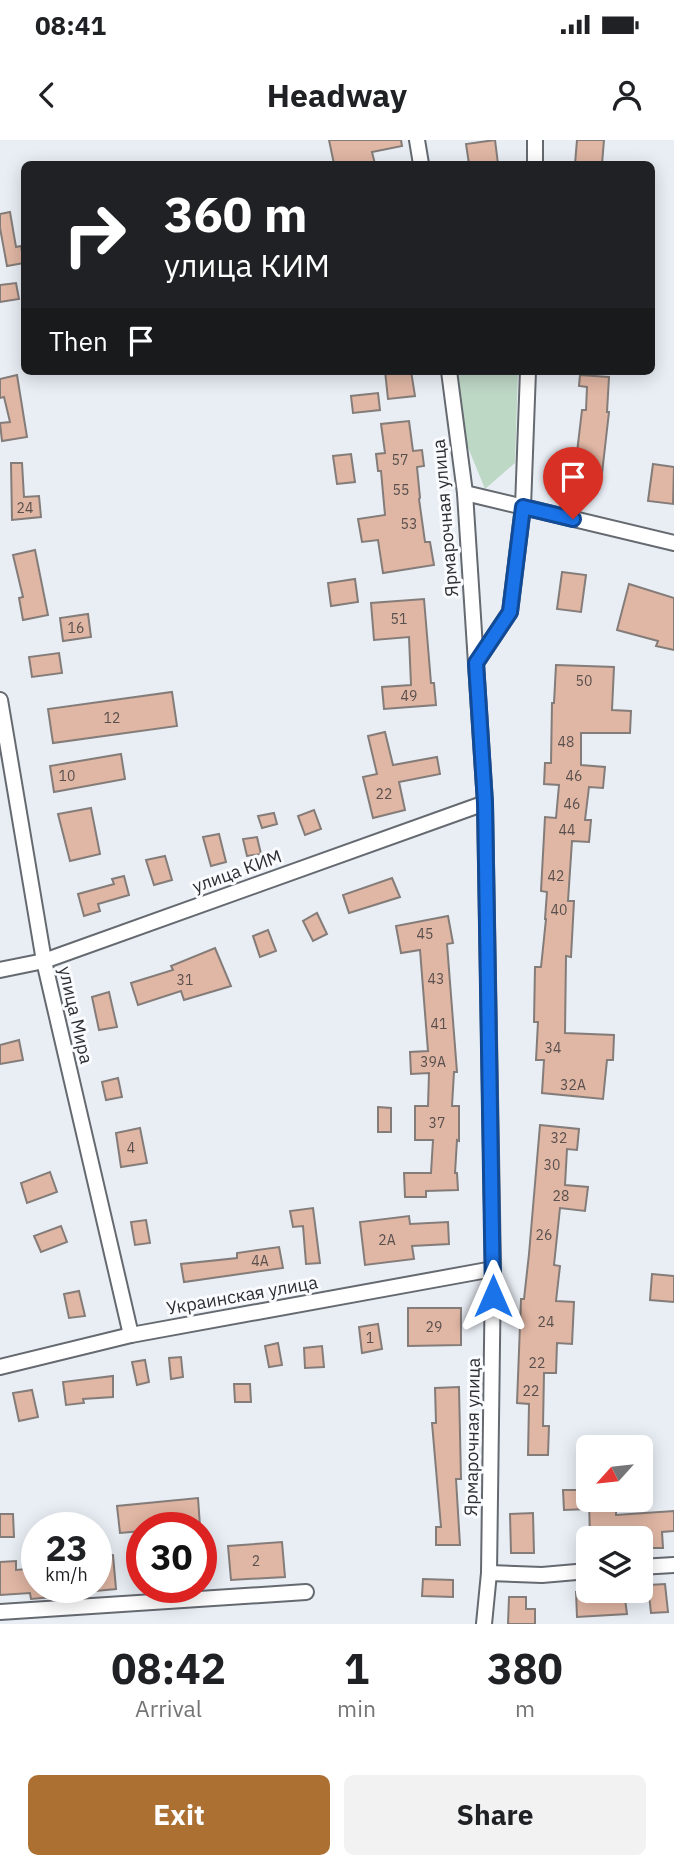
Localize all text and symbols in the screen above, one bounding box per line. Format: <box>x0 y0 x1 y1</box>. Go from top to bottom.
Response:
text: 08:41 <box>35 8 106 42</box>
text: Headway <box>267 74 407 116</box>
icon: back <box>28 76 66 114</box>
icon: person <box>608 76 646 114</box>
text: 360 m <box>164 182 308 245</box>
icon: right <box>49 189 140 280</box>
text: улица КИМ <box>164 244 330 286</box>
icon: arrive <box>122 322 160 360</box>
text: Then <box>49 324 108 358</box>
street label: Ярмарочная улица <box>427 438 463 598</box>
pin <box>543 447 603 519</box>
house number: 57 <box>392 451 408 469</box>
icon: arrive <box>554 458 592 496</box>
house number: 55 <box>393 481 409 499</box>
house number: 24 <box>17 499 33 517</box>
house number: 53 <box>401 515 417 533</box>
house number: 51 <box>391 610 407 628</box>
house number: 16 <box>68 619 84 637</box>
house number: 50 <box>576 672 592 690</box>
house number: 49 <box>401 687 417 705</box>
house number: 12 <box>104 709 120 727</box>
house number: 48 <box>558 733 574 751</box>
house number: 10 <box>59 767 75 785</box>
house number: 46 <box>566 767 582 785</box>
house number: 22 <box>376 785 392 803</box>
house number: 46 <box>564 795 580 813</box>
house number: 44 <box>559 821 575 839</box>
street label: улица КИМ <box>189 844 285 898</box>
house number: 42 <box>548 867 564 885</box>
house number: 40 <box>551 901 567 919</box>
house number: 45 <box>417 925 433 943</box>
street label: улица Мира <box>54 964 98 1066</box>
house number: 43 <box>428 970 444 988</box>
house number: 31 <box>177 971 193 989</box>
house number: 41 <box>431 1015 447 1033</box>
house number: 34 <box>545 1039 561 1057</box>
house number: 39А <box>420 1053 446 1071</box>
house number: 32А <box>560 1076 586 1094</box>
house number: 37 <box>429 1114 445 1132</box>
house number: 32 <box>551 1129 567 1147</box>
house number: 4 <box>127 1139 135 1157</box>
house number: 30 <box>544 1156 560 1174</box>
house number: 28 <box>553 1187 569 1205</box>
house number: 26 <box>536 1226 552 1244</box>
house number: 2А <box>378 1231 396 1249</box>
house number: 4А <box>251 1252 269 1270</box>
position arrow <box>456 1259 530 1333</box>
street label: Украинская улица <box>165 1270 320 1320</box>
house number: 24 <box>538 1313 554 1331</box>
house number: 29 <box>426 1318 442 1336</box>
house number: 1 <box>366 1329 374 1347</box>
house number: 22 <box>529 1354 545 1372</box>
street label: Ярмарочная улица <box>459 1357 485 1516</box>
house number: 22 <box>523 1382 539 1400</box>
north arrow <box>576 1435 653 1512</box>
map controls <box>576 1435 653 1603</box>
speed limit sign: 30 <box>126 1512 217 1603</box>
text: 23 <box>45 1525 88 1571</box>
button: layers <box>576 1526 653 1603</box>
house number: 2 <box>252 1552 260 1570</box>
text: km/h <box>45 1563 88 1586</box>
text: 08:42 <box>111 1641 226 1696</box>
text: 1 <box>344 1641 369 1696</box>
text: 380 <box>487 1641 563 1696</box>
text: Arrival <box>135 1693 202 1723</box>
text: min <box>337 1693 376 1723</box>
text: m <box>515 1693 535 1723</box>
button: Exit <box>28 1775 330 1855</box>
button: Share <box>344 1775 646 1855</box>

